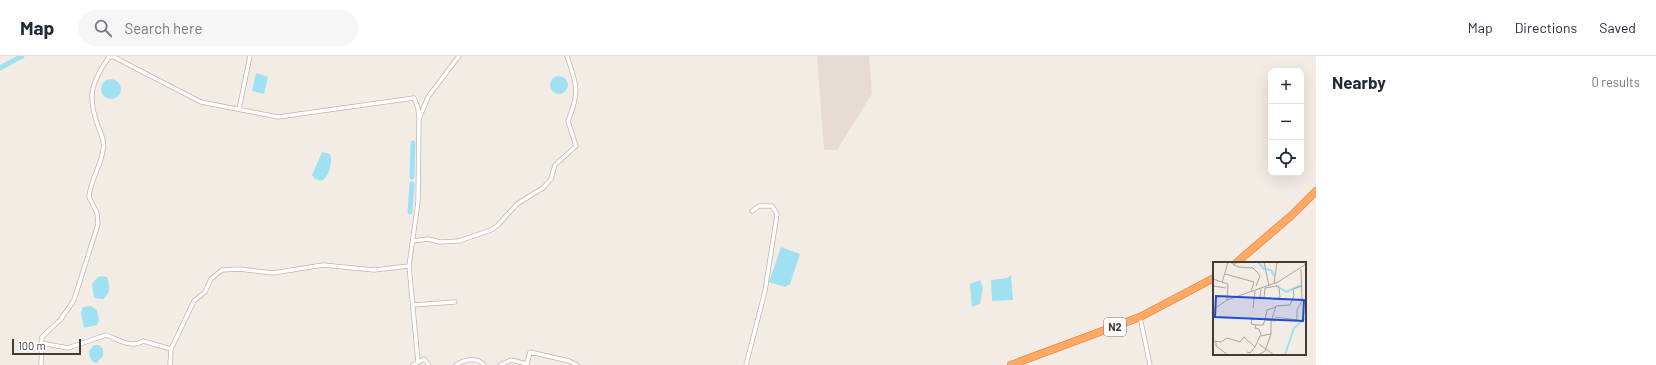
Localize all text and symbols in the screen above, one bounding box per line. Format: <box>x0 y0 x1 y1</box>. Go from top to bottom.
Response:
search box <box>78 10 358 46</box>
text: Map <box>20 16 54 39</box>
icon: search <box>92 17 114 39</box>
text: Search here <box>124 19 202 37</box>
text: Map <box>1468 19 1493 36</box>
text: Directions <box>1515 19 1577 36</box>
text: Saved <box>1599 19 1636 36</box>
map controls <box>1268 68 1304 176</box>
button: + <box>1268 68 1304 104</box>
text: Nearby <box>1332 72 1386 92</box>
text: 0 results <box>1591 74 1640 90</box>
button: − <box>1268 104 1304 140</box>
button: locate <box>1268 140 1304 176</box>
inset map <box>1213 262 1306 355</box>
road number: N2 <box>1104 318 1126 336</box>
scale bar <box>12 337 81 356</box>
text: 100 m <box>18 339 46 352</box>

